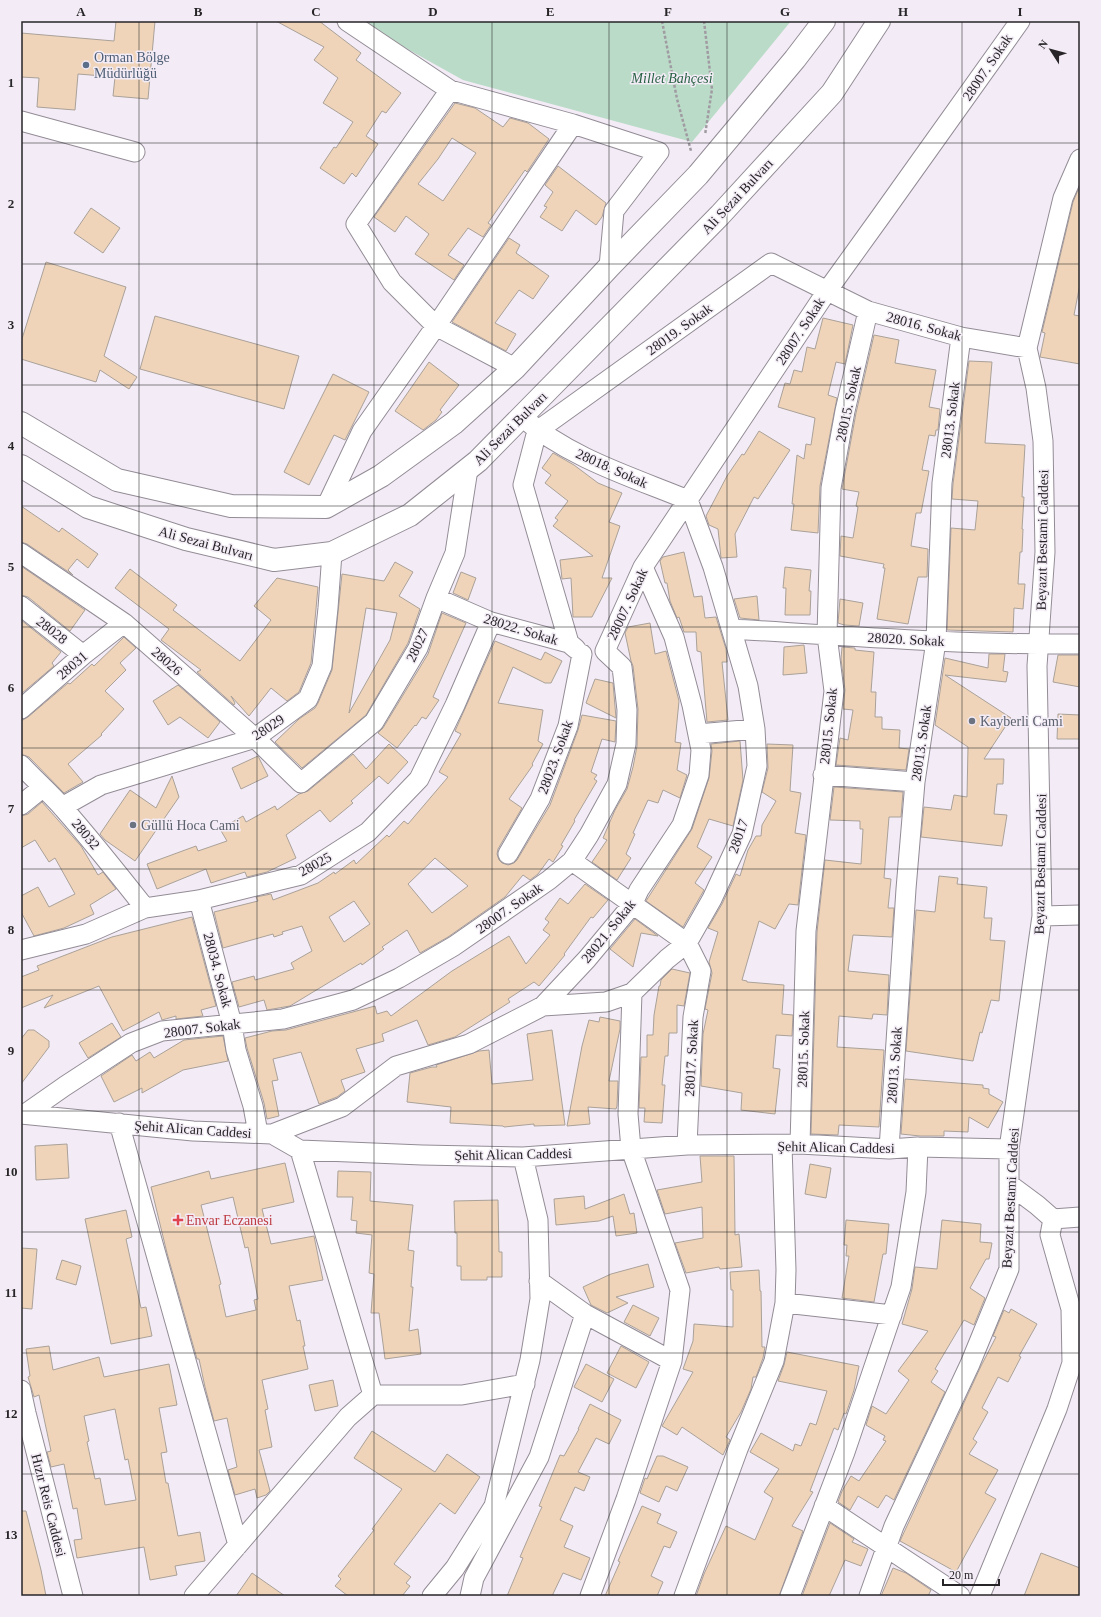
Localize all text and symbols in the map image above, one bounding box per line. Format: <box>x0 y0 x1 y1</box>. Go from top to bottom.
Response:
text: A <box>76 4 86 19</box>
text: B <box>194 4 203 19</box>
text: C <box>311 4 321 19</box>
text: D <box>428 4 438 19</box>
text: E <box>546 4 554 19</box>
text: F <box>664 4 672 19</box>
text: G <box>780 4 790 19</box>
text: H <box>898 4 908 19</box>
text: I <box>1017 4 1023 19</box>
north arrow <box>1031 30 1071 70</box>
street label: 28007. Sokak <box>960 31 1015 103</box>
text: N <box>1036 37 1050 51</box>
place label: Orman Bölge Müdürlüğü <box>94 50 170 81</box>
marker: Orman Bölge Müdürlüğü <box>81 60 91 70</box>
park label: Millet Bahçesi <box>630 71 713 86</box>
text: 1 <box>8 75 14 90</box>
street label: Ali Sezai Bulvarı <box>699 156 776 237</box>
text: 2 <box>8 196 14 211</box>
street label: 28007. Sokak <box>773 295 828 368</box>
street label: 28019. Sokak <box>644 301 715 358</box>
street label: 28016. Sokak <box>885 309 963 344</box>
text: 3 <box>8 317 15 332</box>
street label: 28015. Sokak <box>833 365 864 443</box>
street label: 28013. Sokak <box>938 381 963 459</box>
street label: Ali Sezai Bulvarı <box>471 389 550 468</box>
text: 4 <box>8 438 15 453</box>
street label: 28018. Sokak <box>574 446 650 491</box>
street label: Beyazıt Bestami Caddesi <box>1034 469 1051 611</box>
street label: Ali Sezai Bulvarı <box>157 524 255 563</box>
text: 5 <box>8 559 15 574</box>
street label: 28007. Sokak <box>604 566 651 642</box>
street label: 28022. Sokak <box>482 611 560 648</box>
street label: 28028 <box>33 614 70 647</box>
street label: 28027 <box>403 626 432 664</box>
street label: 28020. Sokak <box>867 630 945 649</box>
street label: 28026 <box>149 644 185 679</box>
street label: 28031 <box>54 648 90 683</box>
text: 6 <box>8 680 15 695</box>
street label: 28015. Sokak <box>817 687 840 765</box>
street label: 28013. Sokak <box>909 704 934 782</box>
street label: 28029 <box>250 712 287 743</box>
place label: Kayberli Cami <box>980 714 1063 729</box>
marker: Kayberli Cami <box>967 716 977 726</box>
street label: 28023. Sokak <box>535 718 576 796</box>
street label: Beyazıt Bestami Caddesi <box>1032 793 1049 935</box>
text: 7 <box>8 801 15 816</box>
street label: 28032 <box>69 816 103 853</box>
street label: 28017 <box>726 817 751 855</box>
place label: Güllü Hoca Cami <box>141 818 240 833</box>
marker: Güllü Hoca Cami <box>128 820 138 830</box>
street label: 28025 <box>296 849 334 879</box>
street label: 28007. Sokak <box>473 880 545 937</box>
street label: 28021. Sokak <box>578 897 638 966</box>
text: 8 <box>8 922 15 937</box>
street label: 28034. Sokak <box>200 931 235 1009</box>
street label: 28015. Sokak <box>795 1010 812 1088</box>
street label: 28007. Sokak <box>163 1016 241 1041</box>
street label: 28017. Sokak <box>682 1019 701 1097</box>
street label: 28013. Sokak <box>884 1026 905 1104</box>
text: 9 <box>8 1043 15 1058</box>
street label: Şehit Alican Caddesi <box>134 1118 252 1141</box>
street label: Beyazıt Bestami Caddesi <box>999 1127 1022 1269</box>
street label: Şehit Alican Caddesi <box>777 1139 895 1156</box>
street label: Şehit Alican Caddesi <box>454 1146 572 1163</box>
text: 10 <box>5 1164 18 1179</box>
place label: Envar Eczanesi <box>186 1213 273 1228</box>
marker: Envar Eczanesi <box>173 1215 183 1225</box>
text: 11 <box>5 1285 17 1300</box>
text: 12 <box>5 1406 18 1421</box>
street label: Hızır Reis Caddesi <box>28 1452 69 1558</box>
text: 13 <box>5 1527 18 1542</box>
scale bar <box>943 1561 999 1587</box>
text: 20 m <box>949 1568 974 1582</box>

